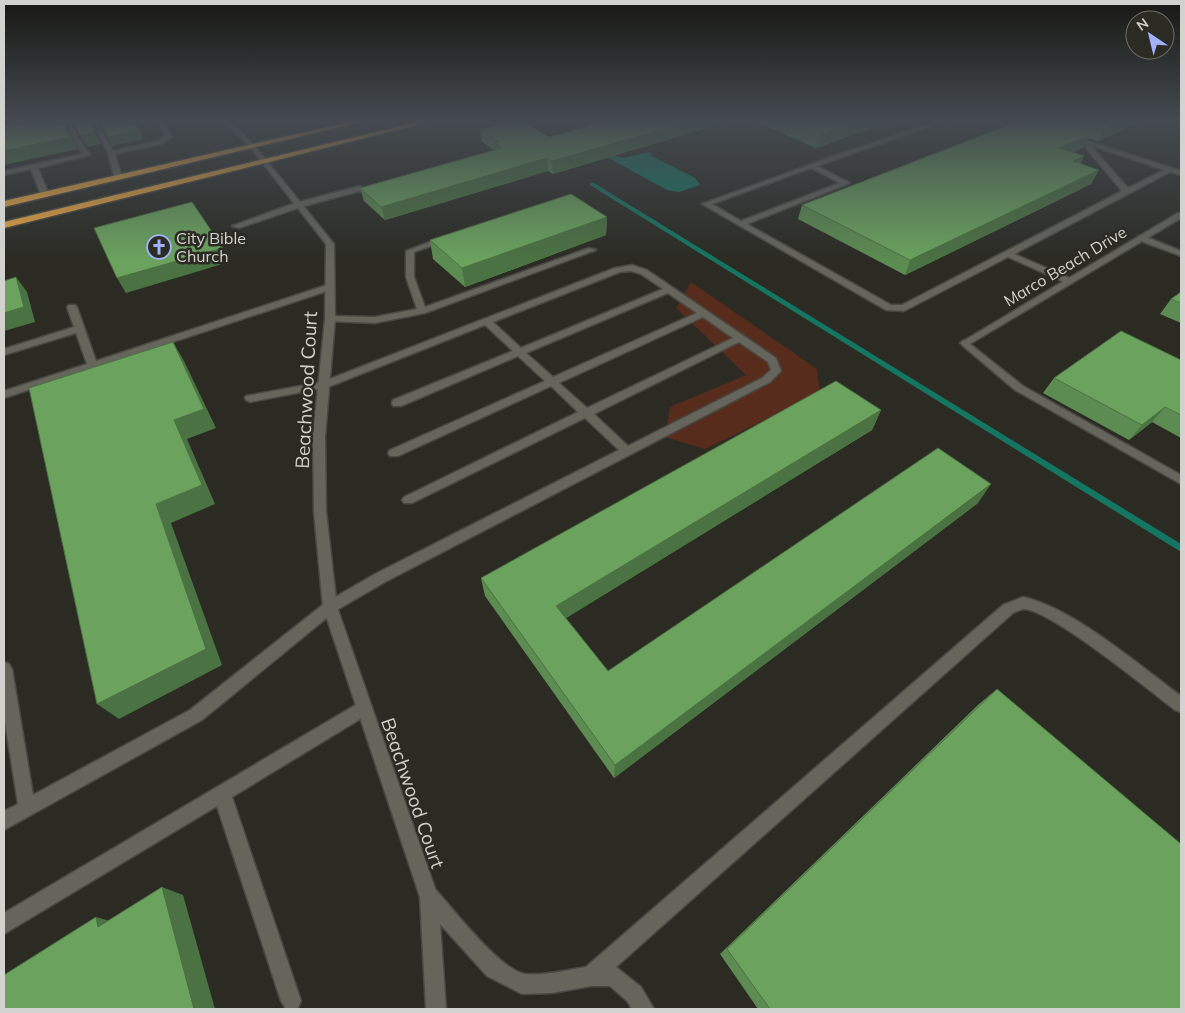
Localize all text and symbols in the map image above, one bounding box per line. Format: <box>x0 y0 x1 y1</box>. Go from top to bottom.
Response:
north arrow <box>1125 10 1175 60</box>
text: N <box>1133 14 1152 35</box>
street label: Marco Beach Drive <box>1000 222 1130 310</box>
place label: City Bible Church <box>176 228 246 266</box>
church icon: City Bible Church <box>146 234 172 260</box>
street label: Beachwood Court <box>290 310 322 469</box>
street label: Beachwood Court <box>376 715 450 872</box>

